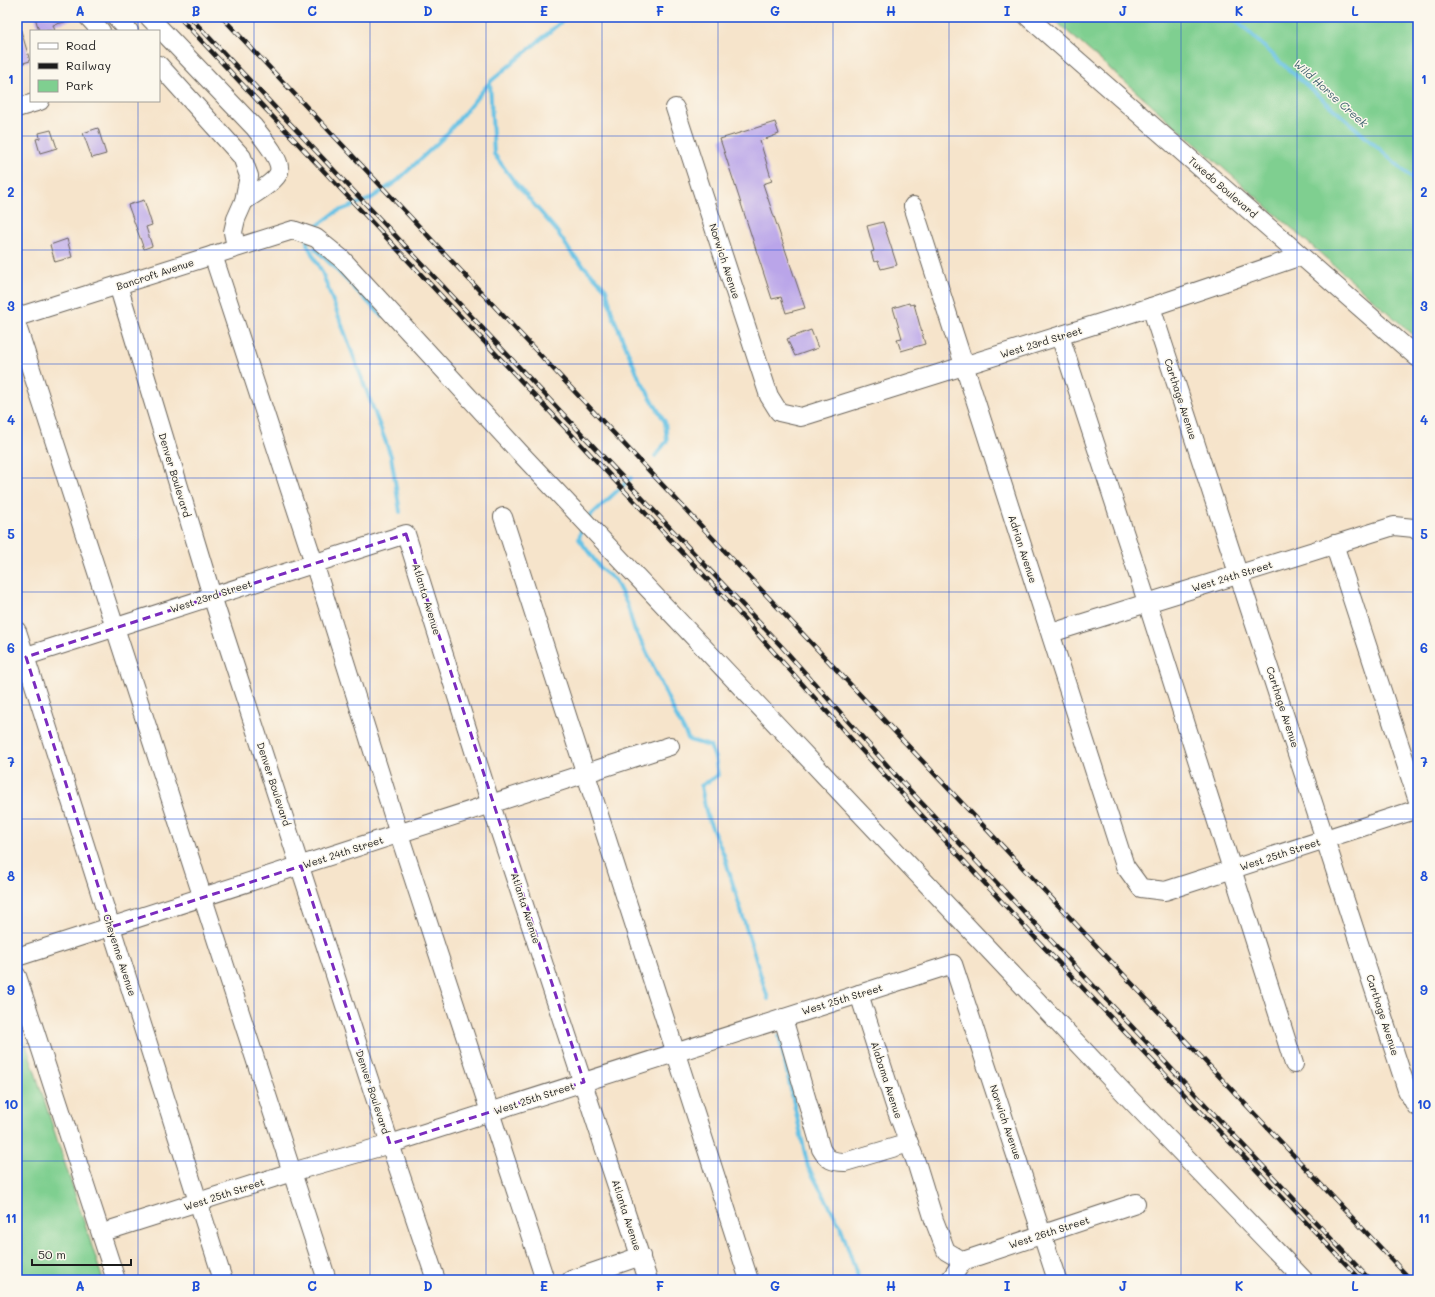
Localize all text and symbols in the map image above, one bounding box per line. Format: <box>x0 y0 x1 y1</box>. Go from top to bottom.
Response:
text: A <box>75 2 85 19</box>
text: B <box>192 2 201 19</box>
text: C <box>307 2 317 19</box>
text: D <box>423 2 433 19</box>
text: E <box>540 2 548 19</box>
text: F <box>656 2 664 19</box>
text: G <box>770 2 780 19</box>
text: H <box>886 2 896 19</box>
text: I <box>1004 2 1011 19</box>
text: J <box>1119 2 1127 19</box>
text: K <box>1235 2 1244 19</box>
text: L <box>1351 2 1359 19</box>
legend <box>30 30 160 102</box>
text: Road <box>66 37 96 53</box>
water label: Wild Horse Creek <box>1291 56 1371 130</box>
text: Railway <box>66 57 111 73</box>
text: 1 <box>8 70 14 87</box>
text: 1 <box>1421 70 1427 87</box>
text: Park <box>66 77 93 93</box>
street label: Tuxedo Boulevard <box>1186 153 1260 221</box>
text: 2 <box>7 183 15 200</box>
text: 2 <box>1420 183 1428 200</box>
street label: Norwich Avenue <box>706 222 744 300</box>
street label: Bancroft Avenue <box>114 255 196 293</box>
text: 3 <box>7 297 15 314</box>
text: 3 <box>1420 297 1428 314</box>
street label: West 23rd Street <box>998 323 1084 361</box>
street label: Carthage Avenue <box>1161 357 1201 441</box>
text: 4 <box>7 411 15 428</box>
text: 4 <box>1420 411 1428 428</box>
street label: Denver Boulevard <box>156 431 194 519</box>
street label: Adrian Avenue <box>1005 513 1041 585</box>
text: 5 <box>7 525 15 542</box>
text: 5 <box>1420 525 1428 542</box>
street label: West 24th Street <box>1190 557 1274 595</box>
street label: Atlanta Avenue <box>409 562 445 636</box>
street label: West 23rd Street <box>168 576 254 616</box>
text: 6 <box>7 639 15 656</box>
text: 6 <box>1420 639 1428 656</box>
street label: Carthage Avenue <box>1263 665 1303 749</box>
street label: Denver Boulevard <box>254 740 294 828</box>
text: 7 <box>7 753 15 770</box>
text: 7 <box>1420 753 1428 770</box>
street label: West 24th Street <box>301 832 385 872</box>
street label: West 25th Street <box>1238 834 1322 874</box>
text: 8 <box>7 867 15 884</box>
text: 8 <box>1420 867 1428 884</box>
street label: Atlanta Avenue <box>508 871 544 945</box>
street label: Cheyenne Avenue <box>100 912 140 998</box>
street label: Carthage Avenue <box>1363 973 1403 1057</box>
street label: West 25th Street <box>800 980 884 1018</box>
text: 9 <box>7 981 15 998</box>
text: 9 <box>1420 981 1428 998</box>
street label: Alabama Avenue <box>868 1040 906 1120</box>
street label: Denver Boulevard <box>353 1048 393 1136</box>
street label: West 25th Street <box>492 1078 576 1118</box>
street label: Norwich Avenue <box>987 1083 1025 1161</box>
text: 10 <box>4 1095 18 1112</box>
text: 10 <box>1417 1095 1431 1112</box>
street label: West 25th Street <box>182 1174 266 1214</box>
street label: Atlanta Avenue <box>609 1178 645 1252</box>
text: 11 <box>5 1209 17 1226</box>
text: 11 <box>1418 1209 1430 1226</box>
street label: West 26th Street <box>1007 1212 1091 1252</box>
scale bar <box>32 1241 131 1267</box>
text: 50 m <box>38 1246 66 1262</box>
text: A <box>75 1277 85 1294</box>
text: B <box>192 1277 201 1294</box>
text: C <box>307 1277 317 1294</box>
text: D <box>423 1277 433 1294</box>
text: E <box>540 1277 548 1294</box>
text: F <box>656 1277 664 1294</box>
text: G <box>770 1277 780 1294</box>
text: H <box>886 1277 896 1294</box>
text: I <box>1004 1277 1011 1294</box>
text: J <box>1119 1277 1127 1294</box>
text: K <box>1235 1277 1244 1294</box>
text: L <box>1351 1277 1359 1294</box>

